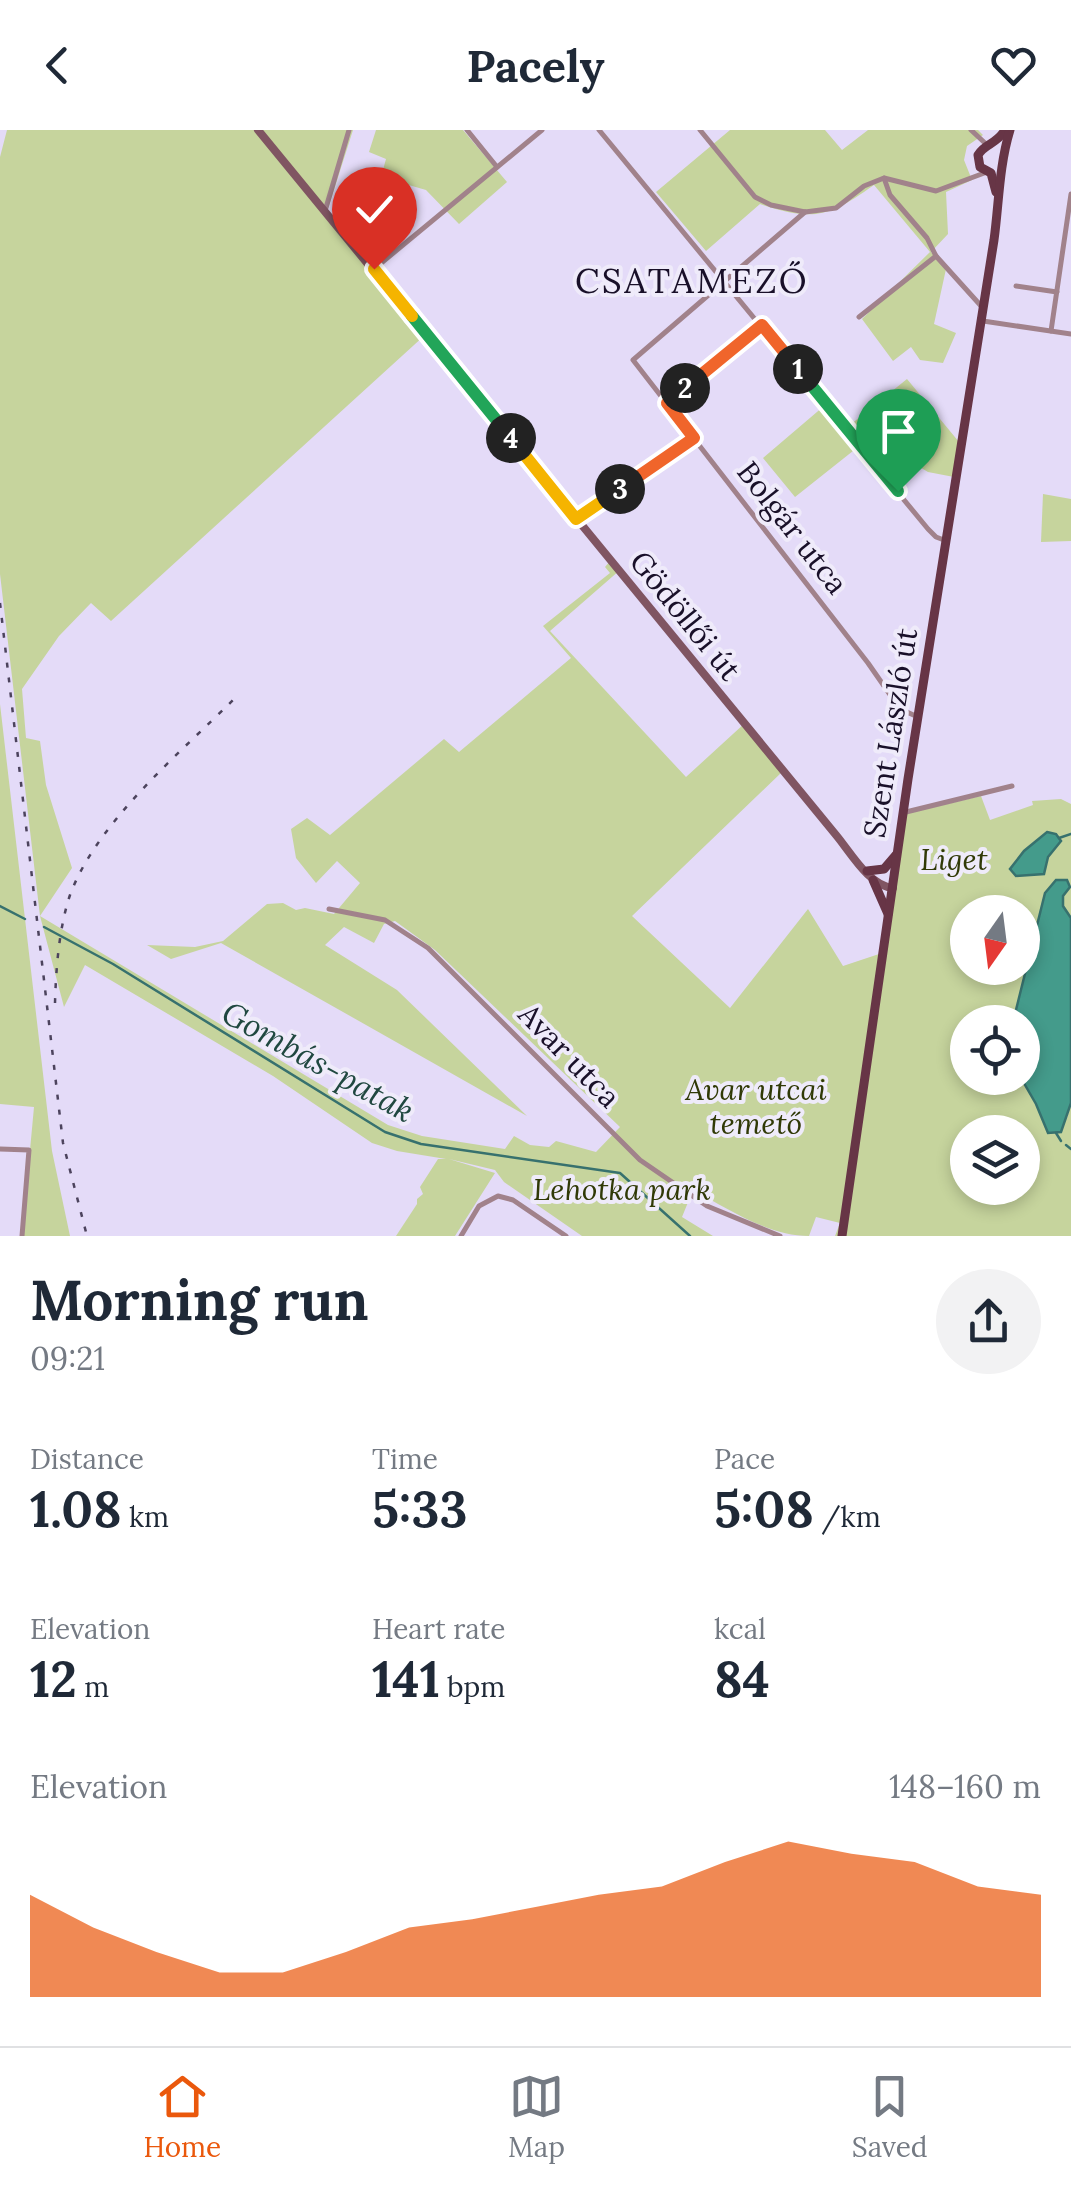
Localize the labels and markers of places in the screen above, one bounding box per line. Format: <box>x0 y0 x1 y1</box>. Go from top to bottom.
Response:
pin <box>332 167 417 270</box>
pin: 1 <box>773 344 823 394</box>
pin: 2 <box>660 363 710 413</box>
pin <box>856 389 941 492</box>
pin: 4 <box>486 413 536 463</box>
pin: 3 <box>595 464 645 514</box>

